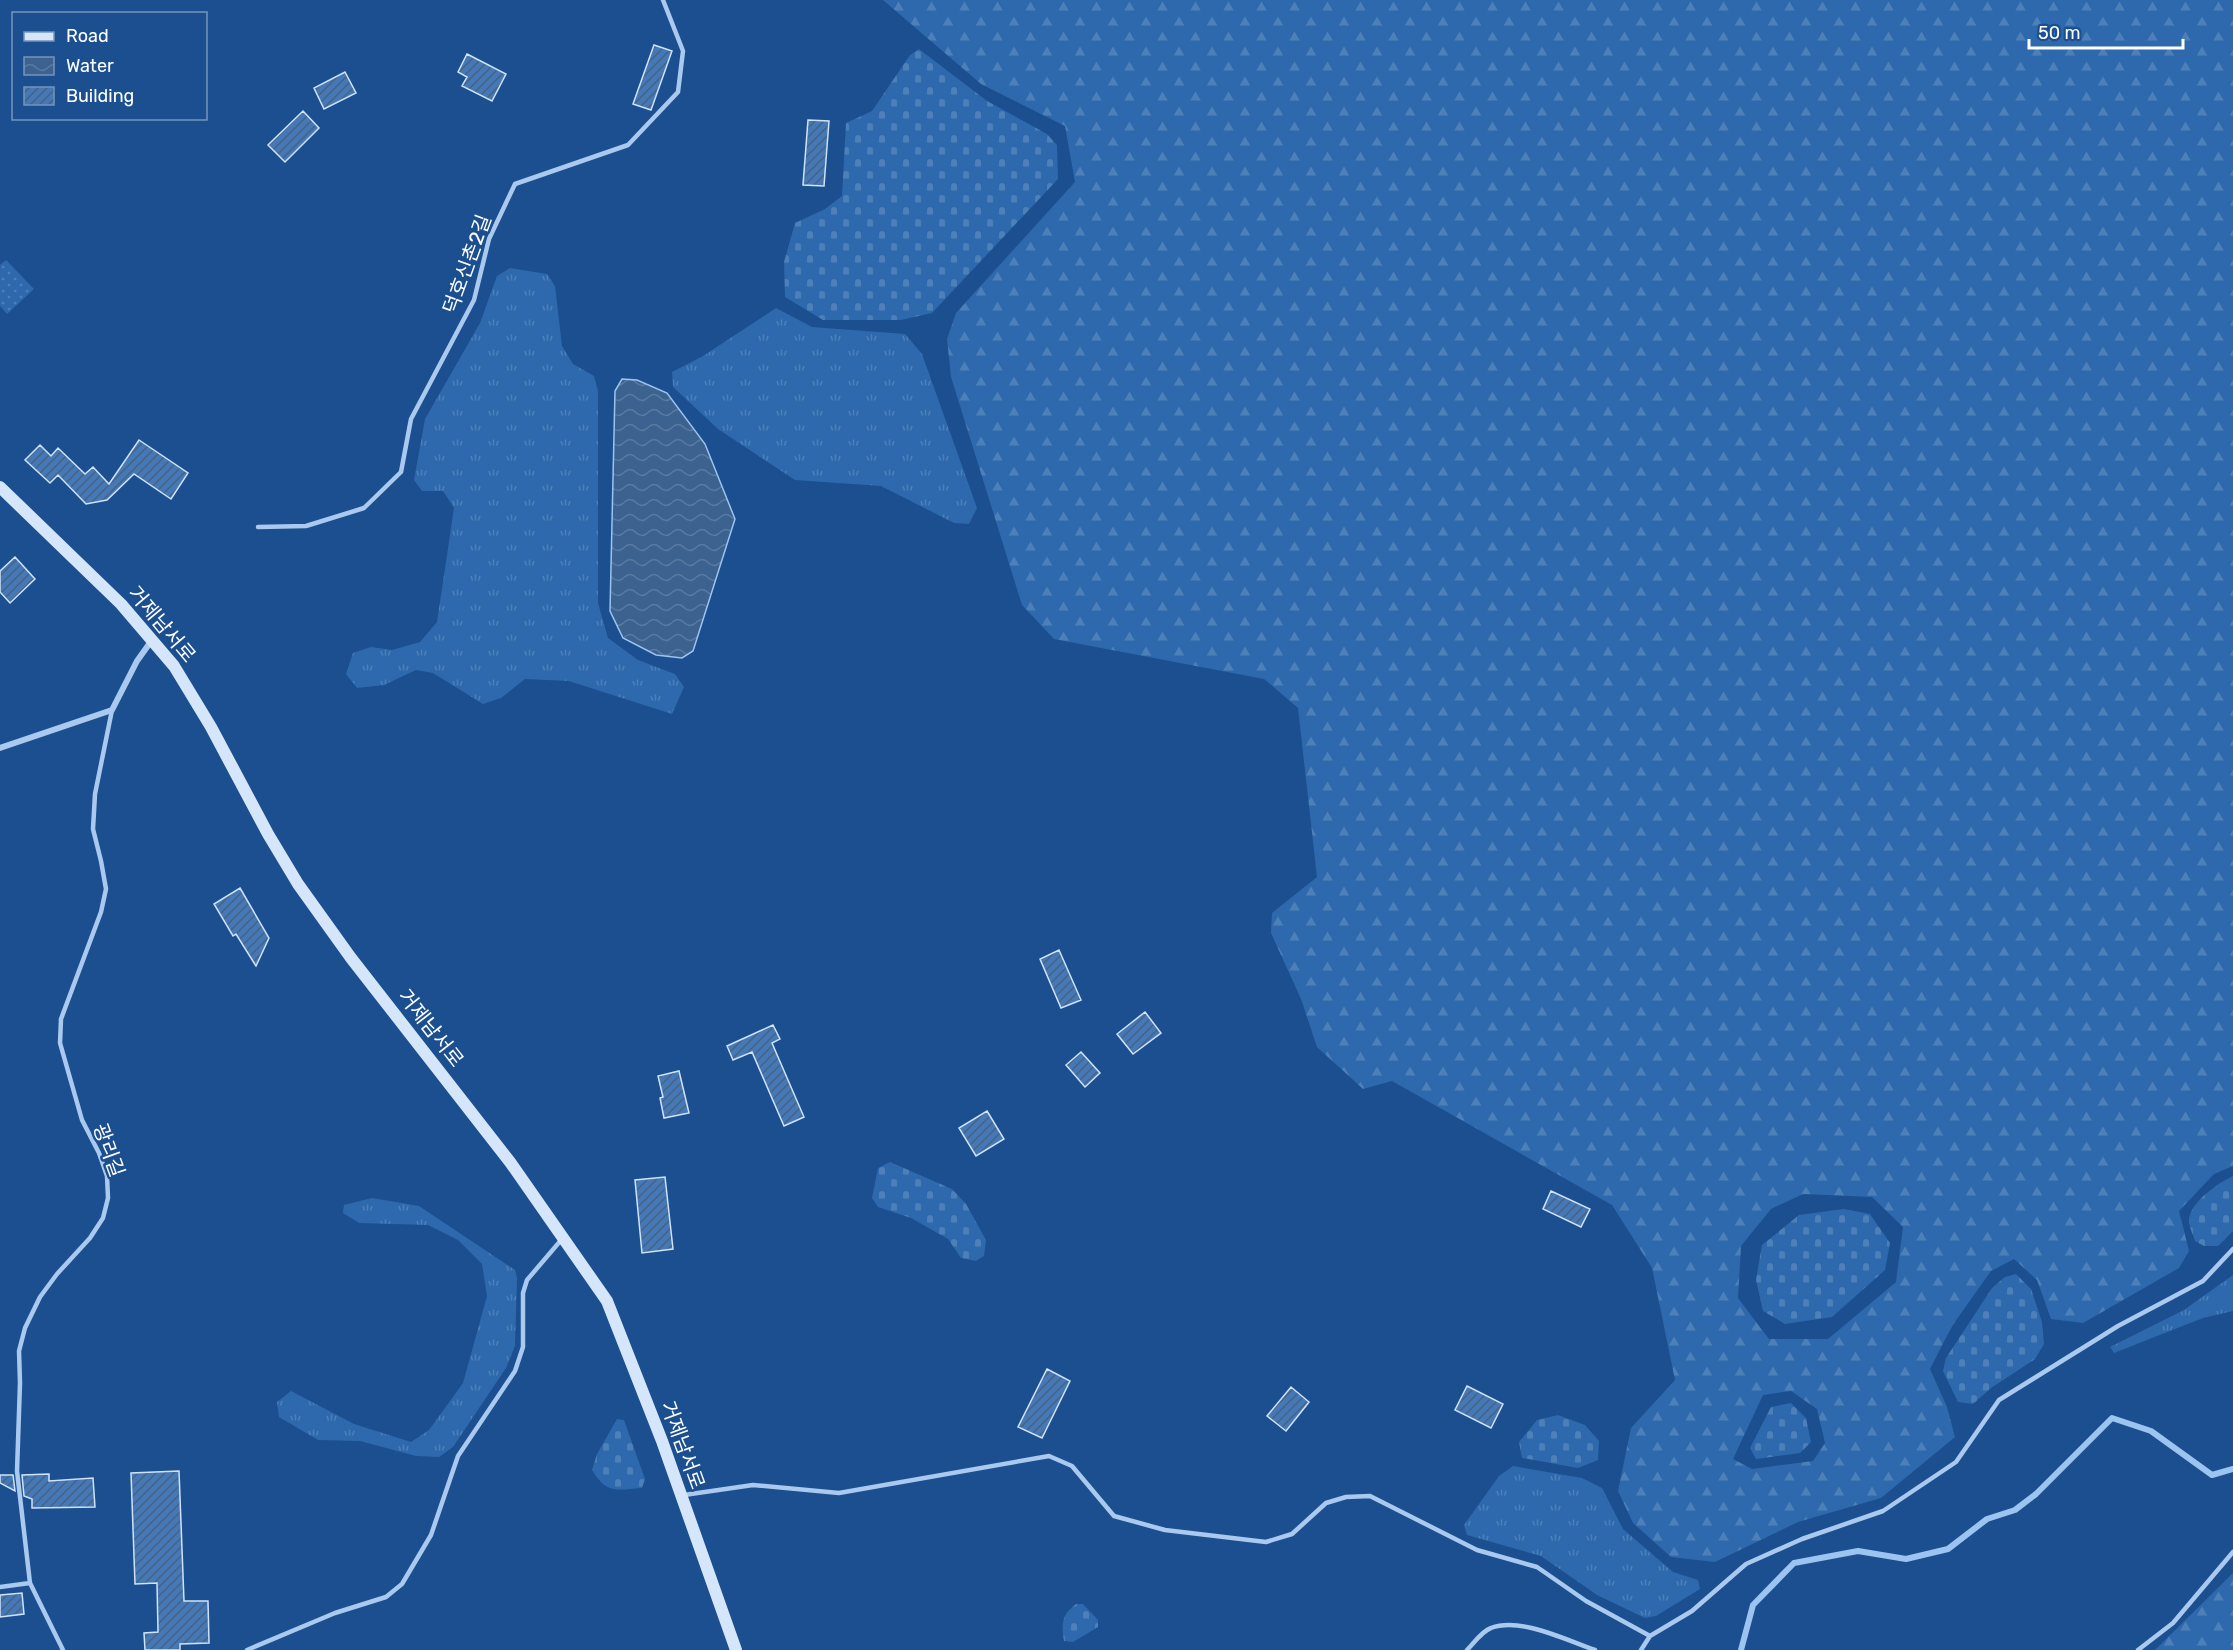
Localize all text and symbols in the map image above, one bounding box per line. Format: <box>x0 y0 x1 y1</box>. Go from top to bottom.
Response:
legend <box>12 12 207 120</box>
scale bar <box>2029 12 2184 50</box>
text: 50 m <box>2038 22 2081 44</box>
text: Road <box>66 25 109 47</box>
text: Water <box>66 55 114 77</box>
text: Building <box>66 85 134 107</box>
street label: 덕호신촌2길 <box>438 211 496 317</box>
street label: 거제남서로 <box>123 581 201 667</box>
street label: 거제남서로 <box>393 984 469 1072</box>
street label: 광리길 <box>88 1120 130 1180</box>
street label: 거제남서로 <box>656 1398 710 1492</box>

